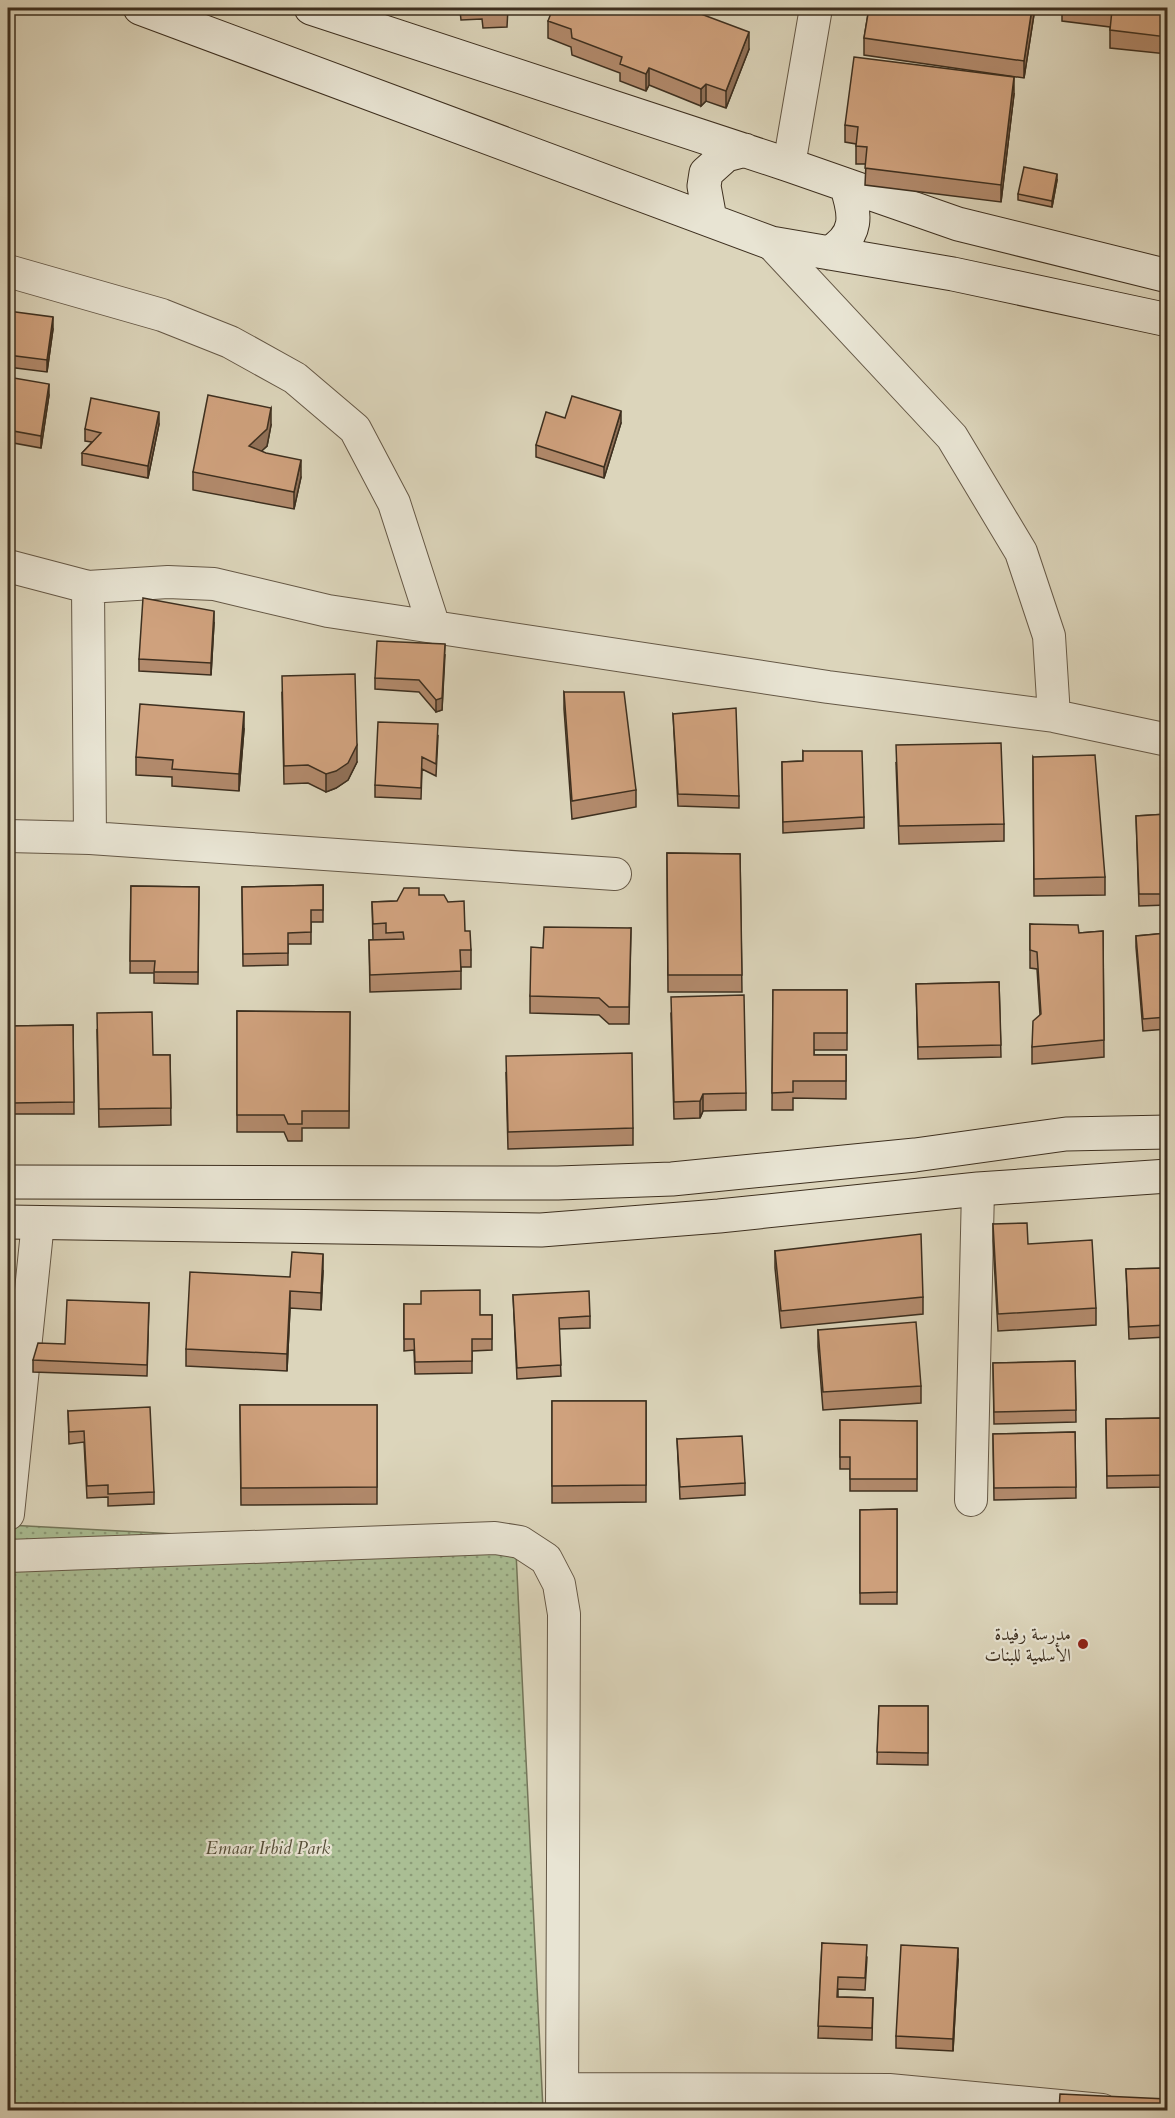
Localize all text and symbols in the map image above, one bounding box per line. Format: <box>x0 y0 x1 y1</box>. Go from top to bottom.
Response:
place label: مدرسة رفيدة الأسلمية للبنات <box>984 1622 1071 1668</box>
marker: مدرسة رفيدة الأسلمية للبنات <box>1076 1637 1090 1651</box>
park label: Emaar Irbid Park <box>206 1836 330 1861</box>

